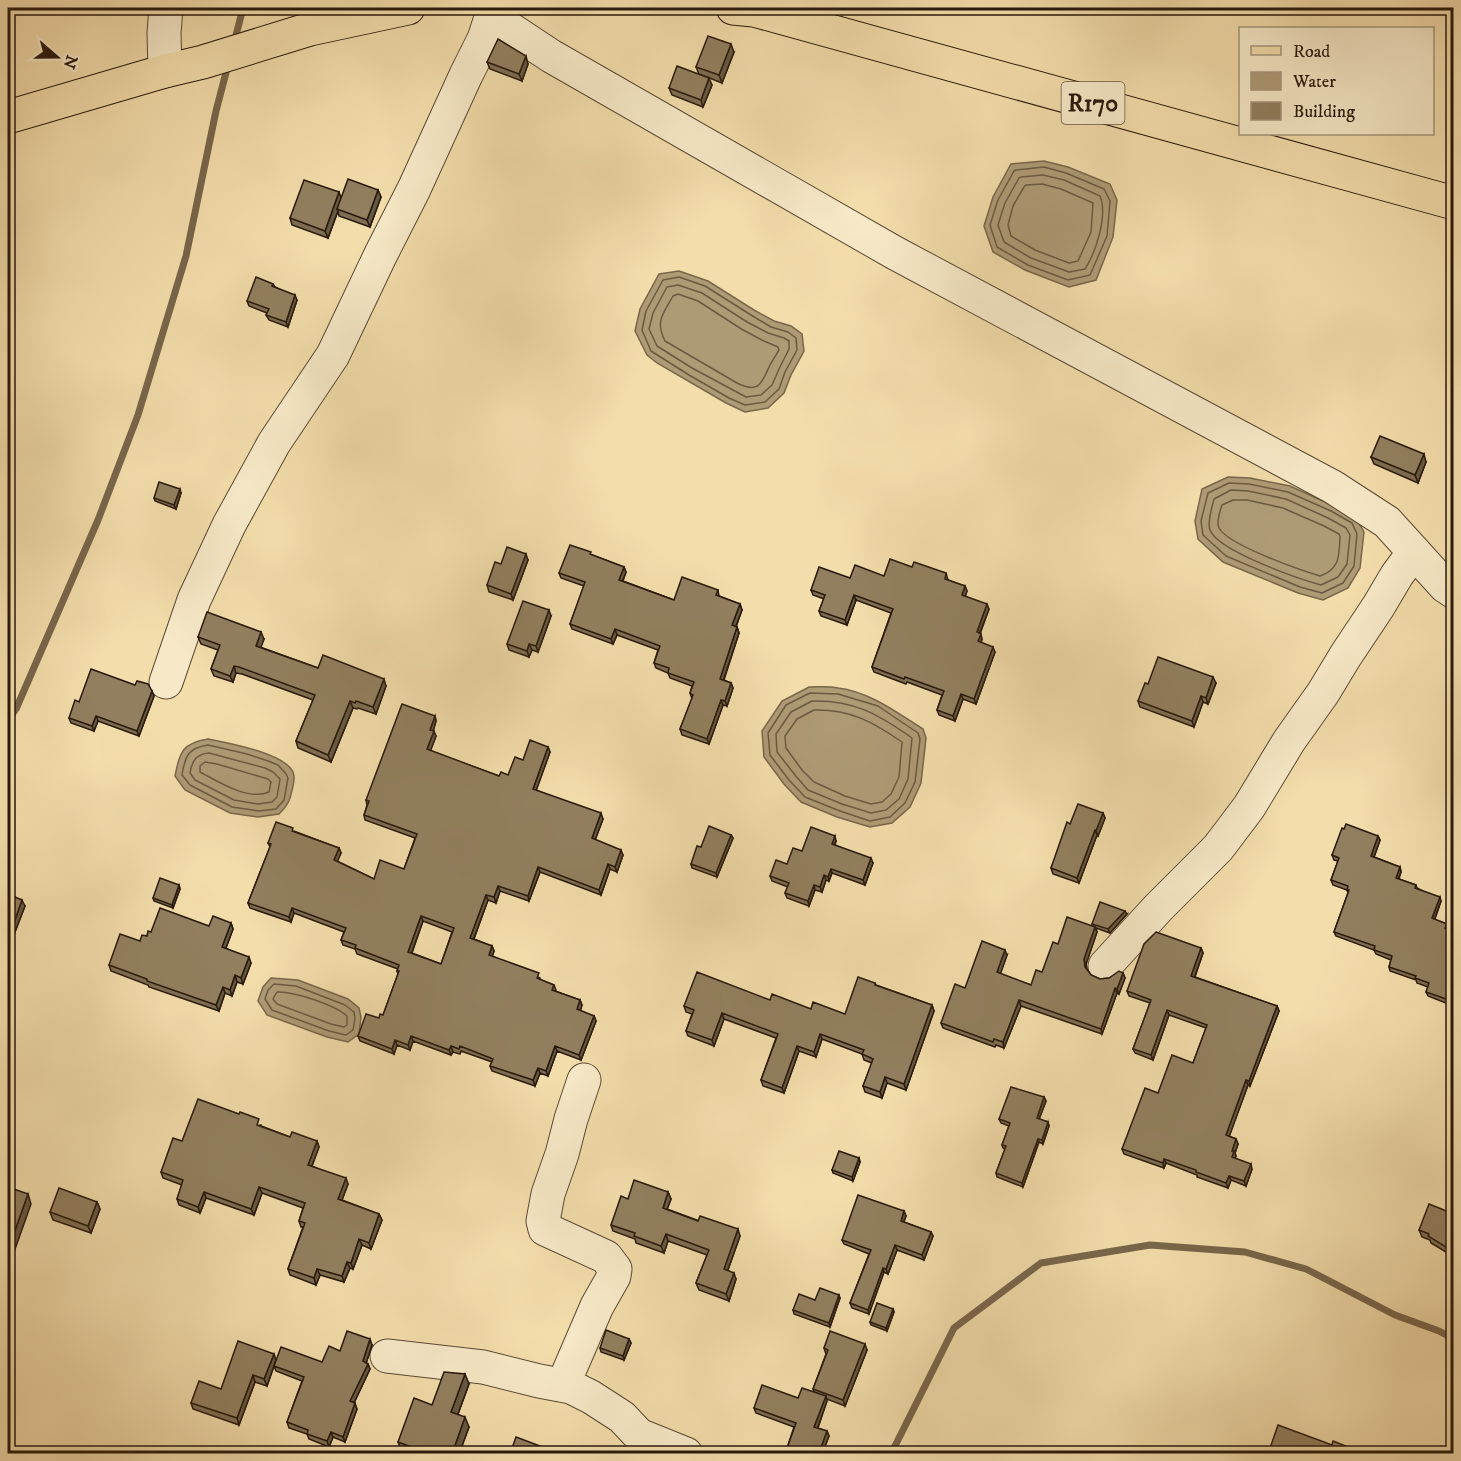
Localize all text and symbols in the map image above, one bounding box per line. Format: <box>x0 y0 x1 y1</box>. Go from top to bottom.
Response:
north arrow <box>27 27 87 87</box>
legend <box>1239 27 1434 135</box>
text: Road <box>1293 41 1330 63</box>
text: N <box>59 52 82 71</box>
text: Water <box>1292 71 1336 93</box>
road number: R170 <box>1062 82 1124 124</box>
text: Building <box>1293 101 1355 123</box>

